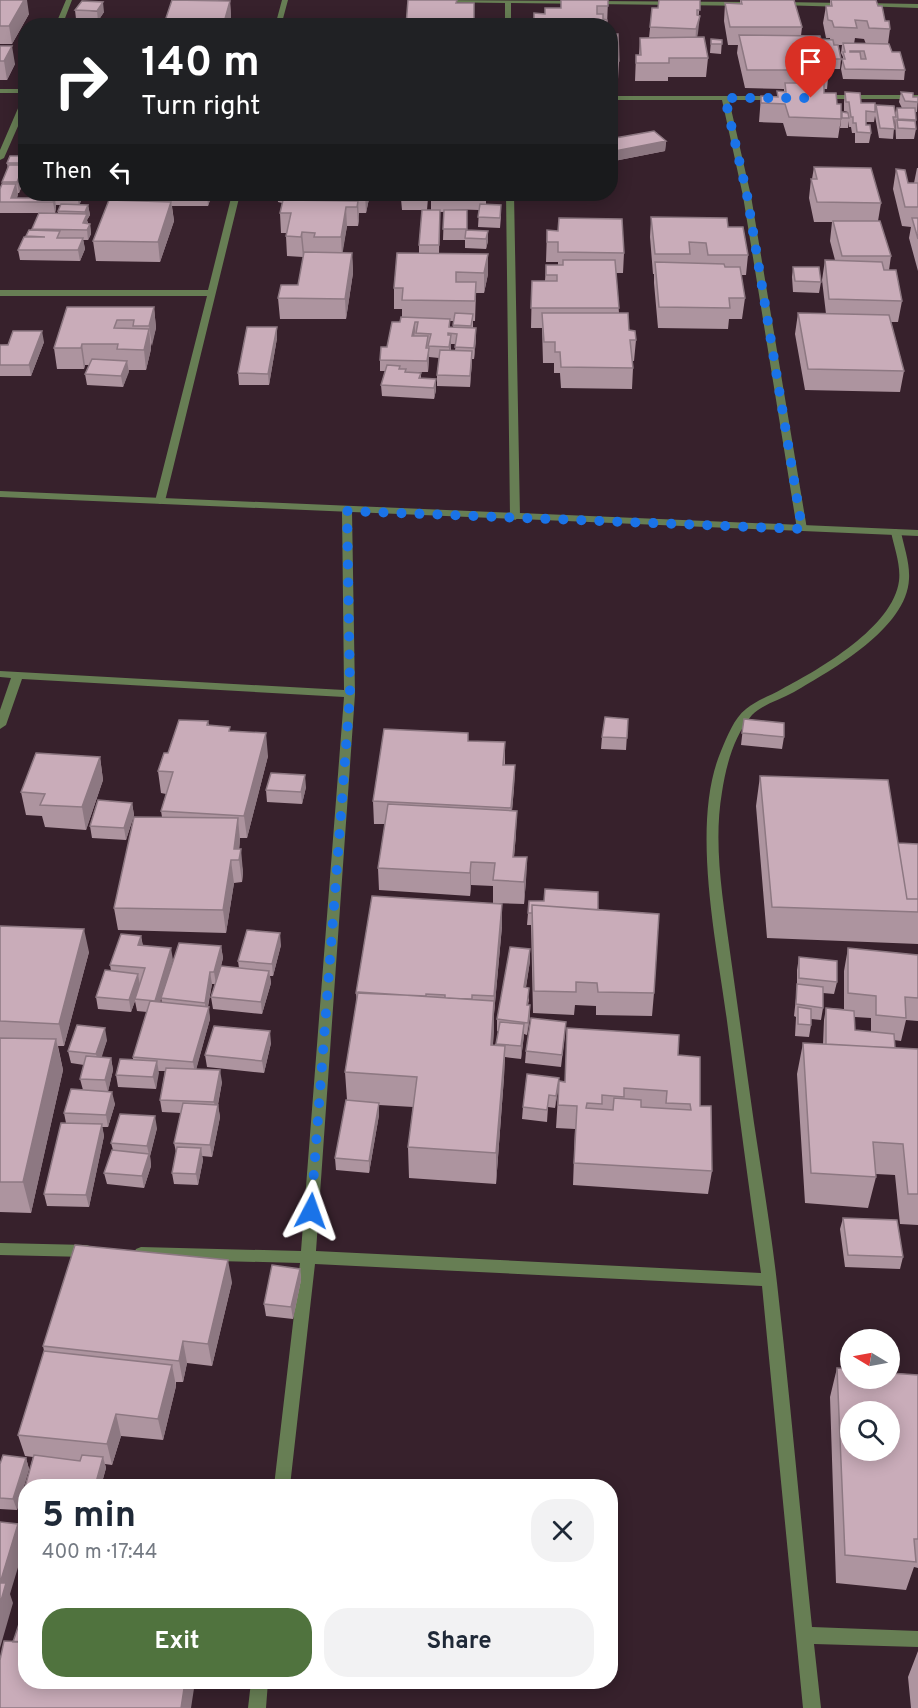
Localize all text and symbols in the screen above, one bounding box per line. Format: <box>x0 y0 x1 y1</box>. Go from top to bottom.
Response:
pin <box>785 36 836 98</box>
text: 140 m <box>141 38 260 91</box>
icon: right <box>42 42 120 120</box>
icon: arrive <box>794 45 827 78</box>
text: Turn right <box>141 90 260 124</box>
icon: left <box>104 156 137 189</box>
text: Then <box>42 159 92 186</box>
position arrow <box>279 1179 343 1243</box>
north arrow <box>840 1329 900 1389</box>
map controls <box>840 1329 900 1461</box>
button: search <box>840 1401 900 1461</box>
text: 5 min <box>42 1494 136 1540</box>
button: close <box>531 1499 594 1562</box>
text: 400 m · 17:44 <box>42 1540 157 1566</box>
button: Exit <box>42 1608 312 1677</box>
button: Share <box>324 1608 594 1677</box>

